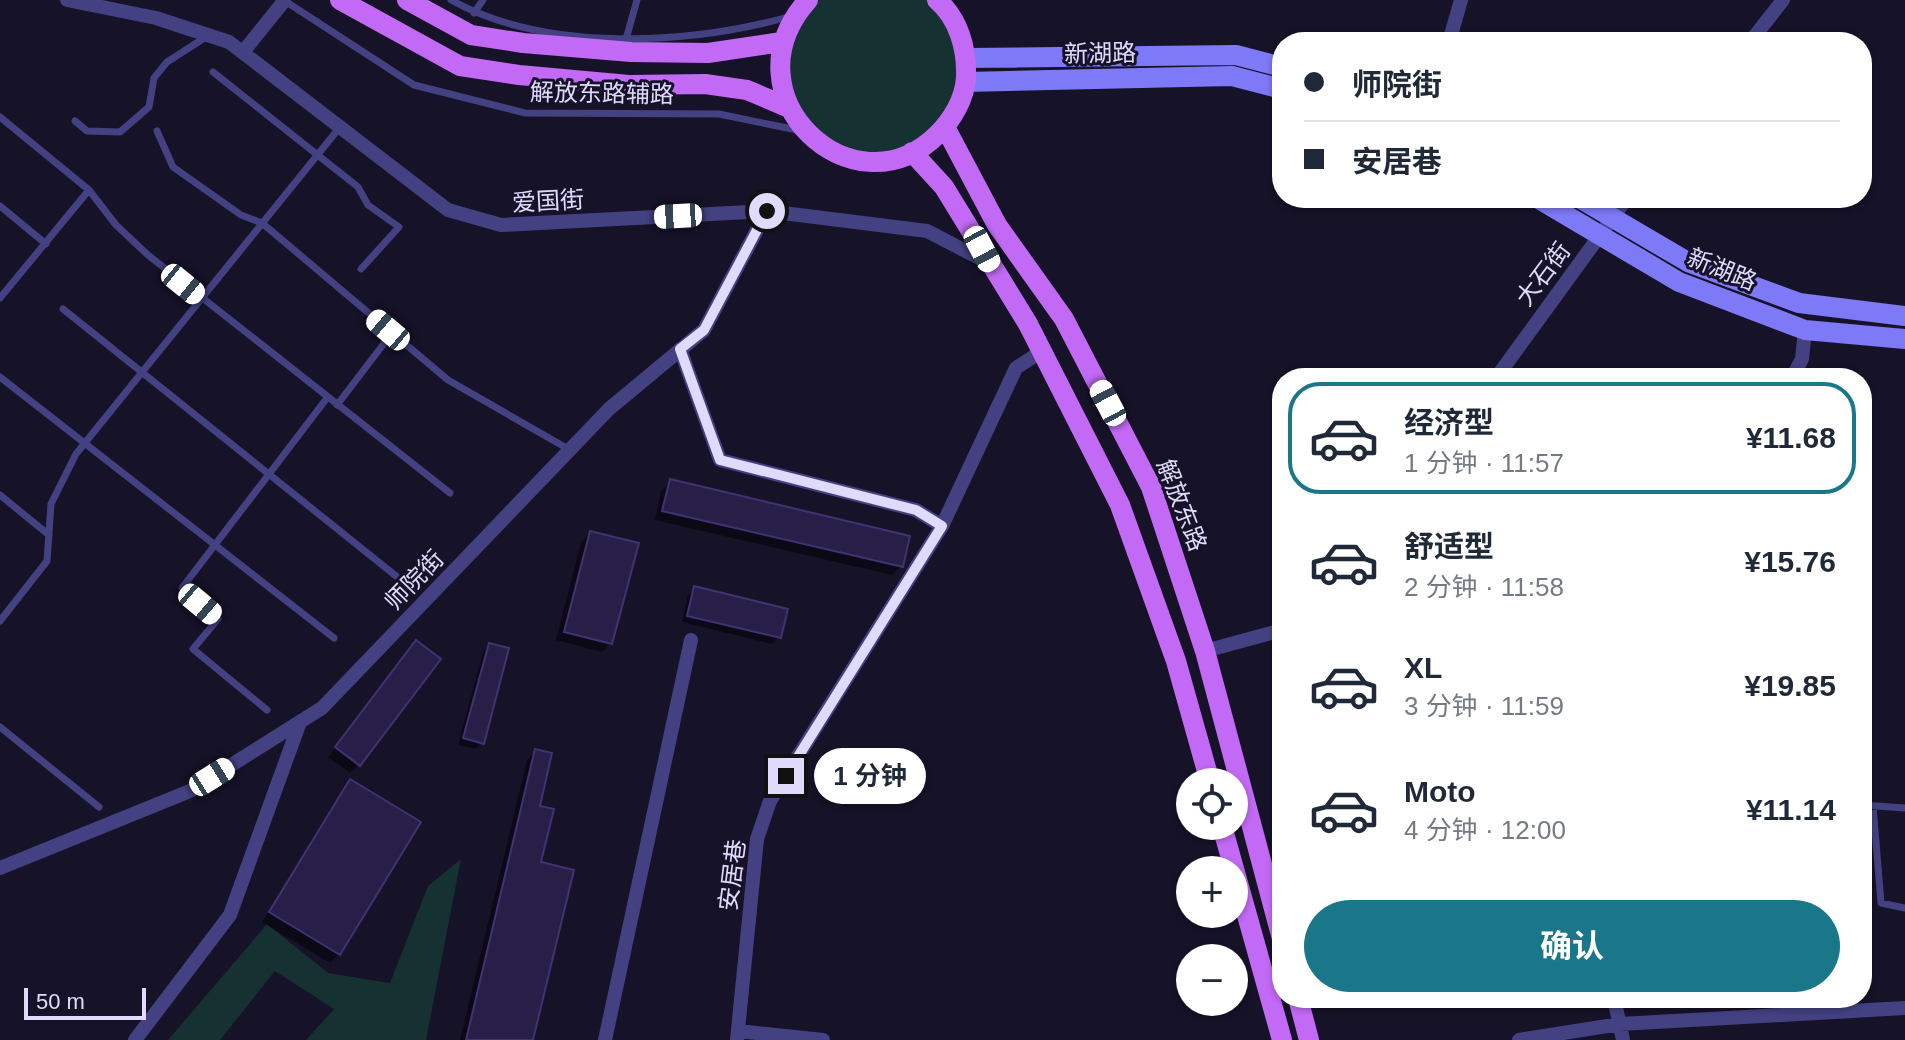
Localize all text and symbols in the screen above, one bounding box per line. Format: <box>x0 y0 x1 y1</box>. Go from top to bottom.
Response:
street label: 新湖路 <box>1064 39 1136 67</box>
text: 师院街 <box>1352 68 1442 101</box>
street label: 解放东路辅路 <box>530 78 674 108</box>
text: 安居巷 <box>1352 145 1442 178</box>
street label: 爱国街 <box>511 186 585 216</box>
route start <box>749 193 785 229</box>
car <box>653 203 703 229</box>
car <box>960 222 1004 276</box>
street label: 大石街 <box>1511 237 1575 311</box>
street label: 新湖路 <box>1684 243 1760 295</box>
car <box>157 260 209 308</box>
car <box>362 305 414 355</box>
car <box>1086 376 1130 430</box>
icon: car <box>1308 402 1380 474</box>
text: 经济型 <box>1404 406 1494 439</box>
text: ¥11.68 <box>1746 421 1836 454</box>
text: 1 分钟 · 11:57 <box>1404 448 1564 478</box>
street label: 解放东路 <box>1152 455 1212 555</box>
icon: car <box>1308 526 1380 598</box>
text: 舒适型 <box>1404 530 1494 563</box>
street label: 师院街 <box>379 545 449 615</box>
text: ¥15.76 <box>1744 545 1836 578</box>
text: 2 分钟 · 11:58 <box>1404 572 1564 602</box>
car <box>174 579 226 629</box>
icon: car <box>1308 650 1380 722</box>
text: XL <box>1404 651 1442 684</box>
text: ¥19.85 <box>1744 669 1836 702</box>
text: 3 分钟 · 11:59 <box>1404 691 1564 721</box>
callout: 1 分钟 <box>814 748 926 804</box>
car <box>185 754 239 800</box>
route end <box>768 758 804 794</box>
text: 1 分钟 <box>833 761 907 791</box>
map controls <box>1176 768 1248 1016</box>
button: locate <box>1176 768 1248 840</box>
icon: car <box>1308 774 1380 846</box>
text: Moto <box>1404 775 1476 808</box>
text: ¥11.14 <box>1746 793 1836 826</box>
text: 4 分钟 · 12:00 <box>1404 815 1566 845</box>
street label: 安居巷 <box>714 838 750 912</box>
button: + <box>1176 856 1248 928</box>
button: 确认 <box>1304 900 1840 992</box>
button: − <box>1176 944 1248 1016</box>
scale bar <box>24 984 146 1020</box>
text: 50 m <box>36 989 85 1014</box>

